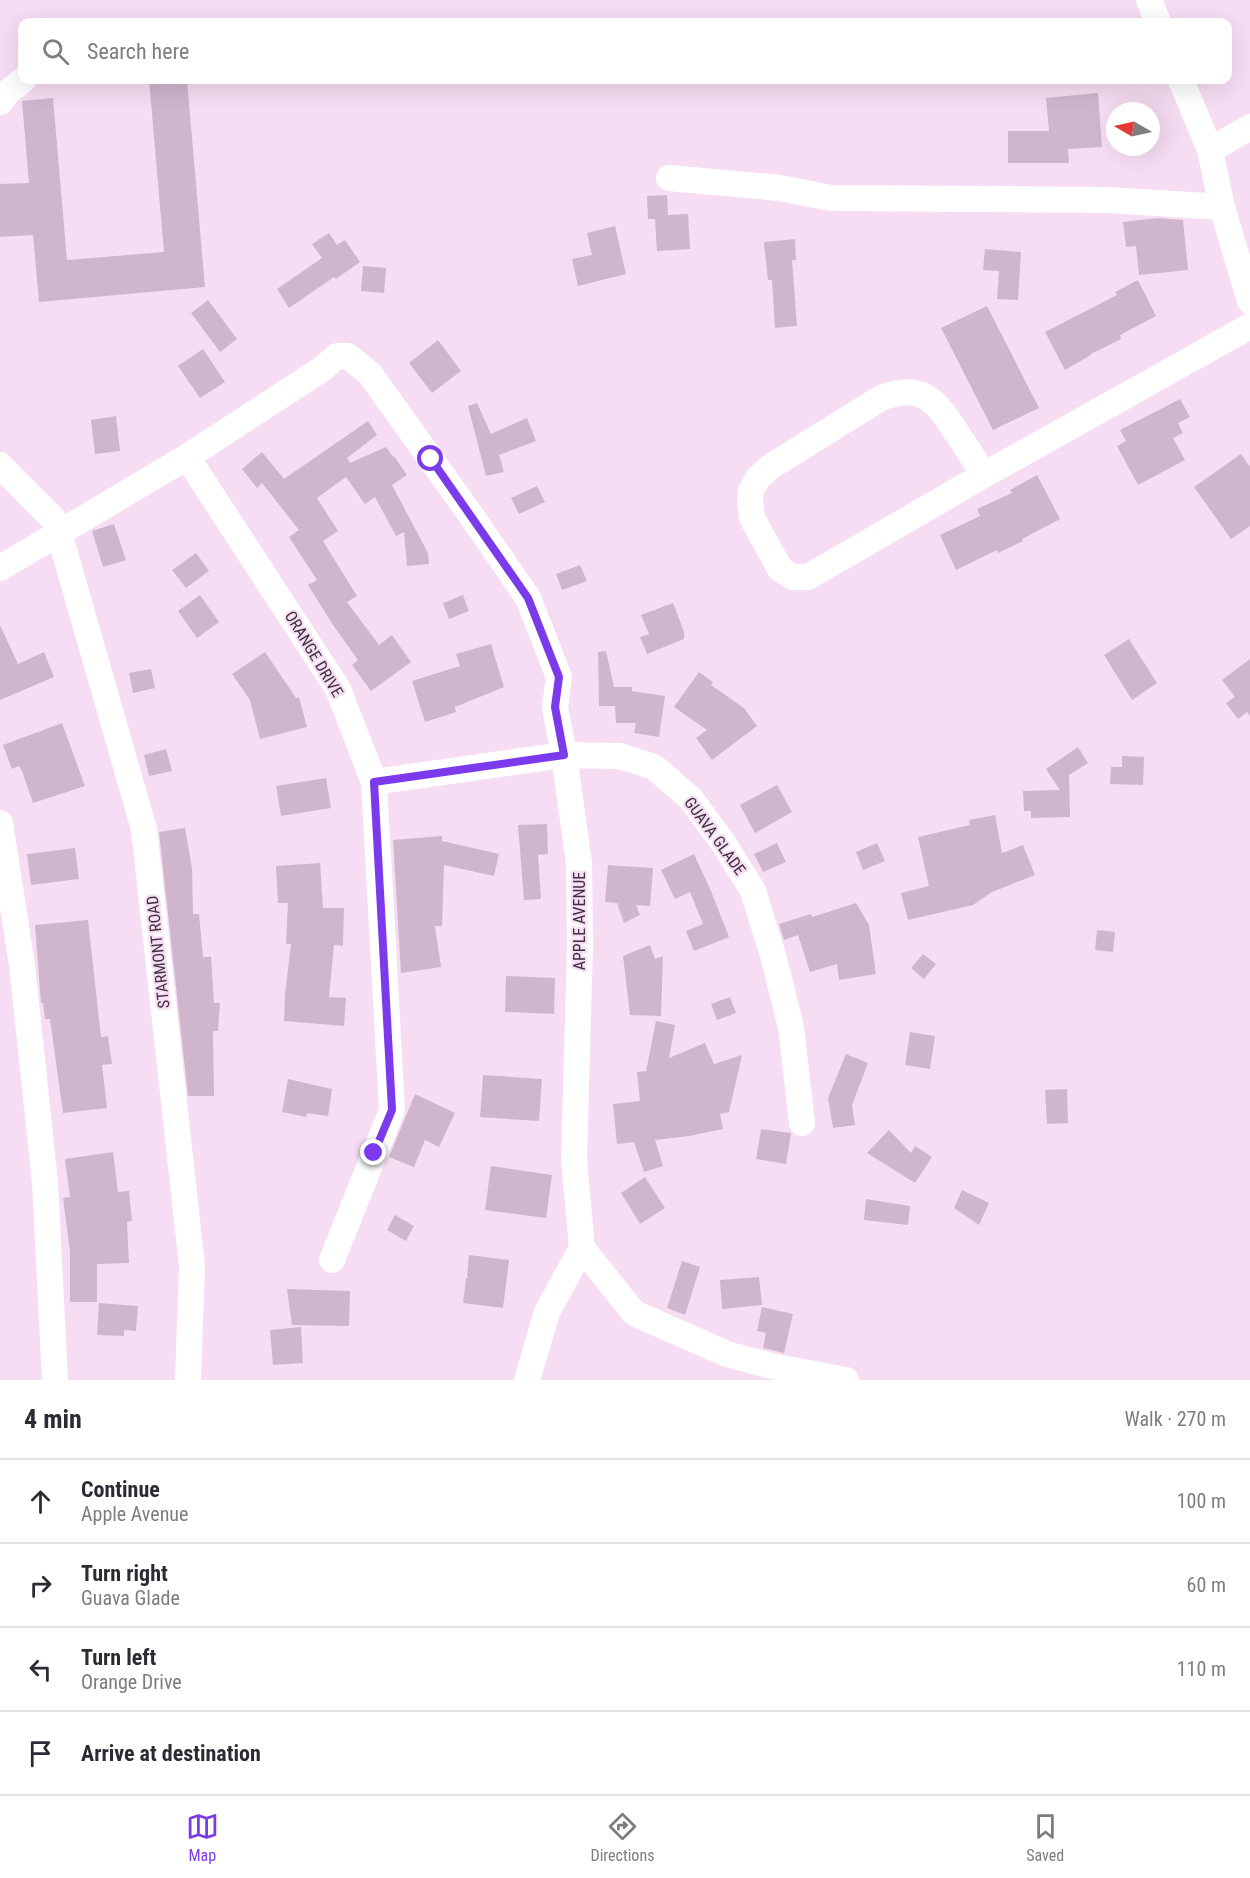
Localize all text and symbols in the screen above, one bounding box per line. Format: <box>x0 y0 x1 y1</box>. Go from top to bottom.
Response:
search box <box>18 18 1232 84</box>
icon: search <box>39 35 72 68</box>
text: Search here <box>87 39 189 64</box>
north arrow <box>1106 102 1160 156</box>
route start <box>417 445 443 471</box>
street label: ORANGE DRIVE <box>281 608 347 700</box>
street label: GUAVA GLADE <box>680 793 750 879</box>
street label: APPLE AVENUE <box>570 872 589 970</box>
street label: STARMONT ROAD <box>143 895 173 1009</box>
route end <box>360 1139 386 1165</box>
text: 4 min <box>24 1404 82 1434</box>
text: Walk · 270 m <box>1125 1407 1226 1431</box>
text: Continue <box>81 1477 160 1502</box>
icon: ahead <box>24 1485 57 1518</box>
text: 100 m <box>1177 1489 1226 1513</box>
text: Apple Avenue <box>81 1502 188 1526</box>
text: Turn right <box>81 1561 168 1586</box>
icon: right <box>24 1569 57 1602</box>
text: 60 m <box>1187 1573 1226 1597</box>
text: Guava Glade <box>81 1586 180 1610</box>
text: Turn left <box>81 1645 156 1670</box>
icon: left <box>24 1653 57 1686</box>
text: 110 m <box>1177 1657 1226 1681</box>
text: Orange Drive <box>81 1670 182 1694</box>
icon: arrive <box>24 1737 57 1770</box>
text: Arrive at destination <box>81 1741 261 1766</box>
tab: Map <box>186 1810 219 1865</box>
tab: Directions <box>591 1810 654 1865</box>
tab: Saved <box>1026 1810 1064 1865</box>

